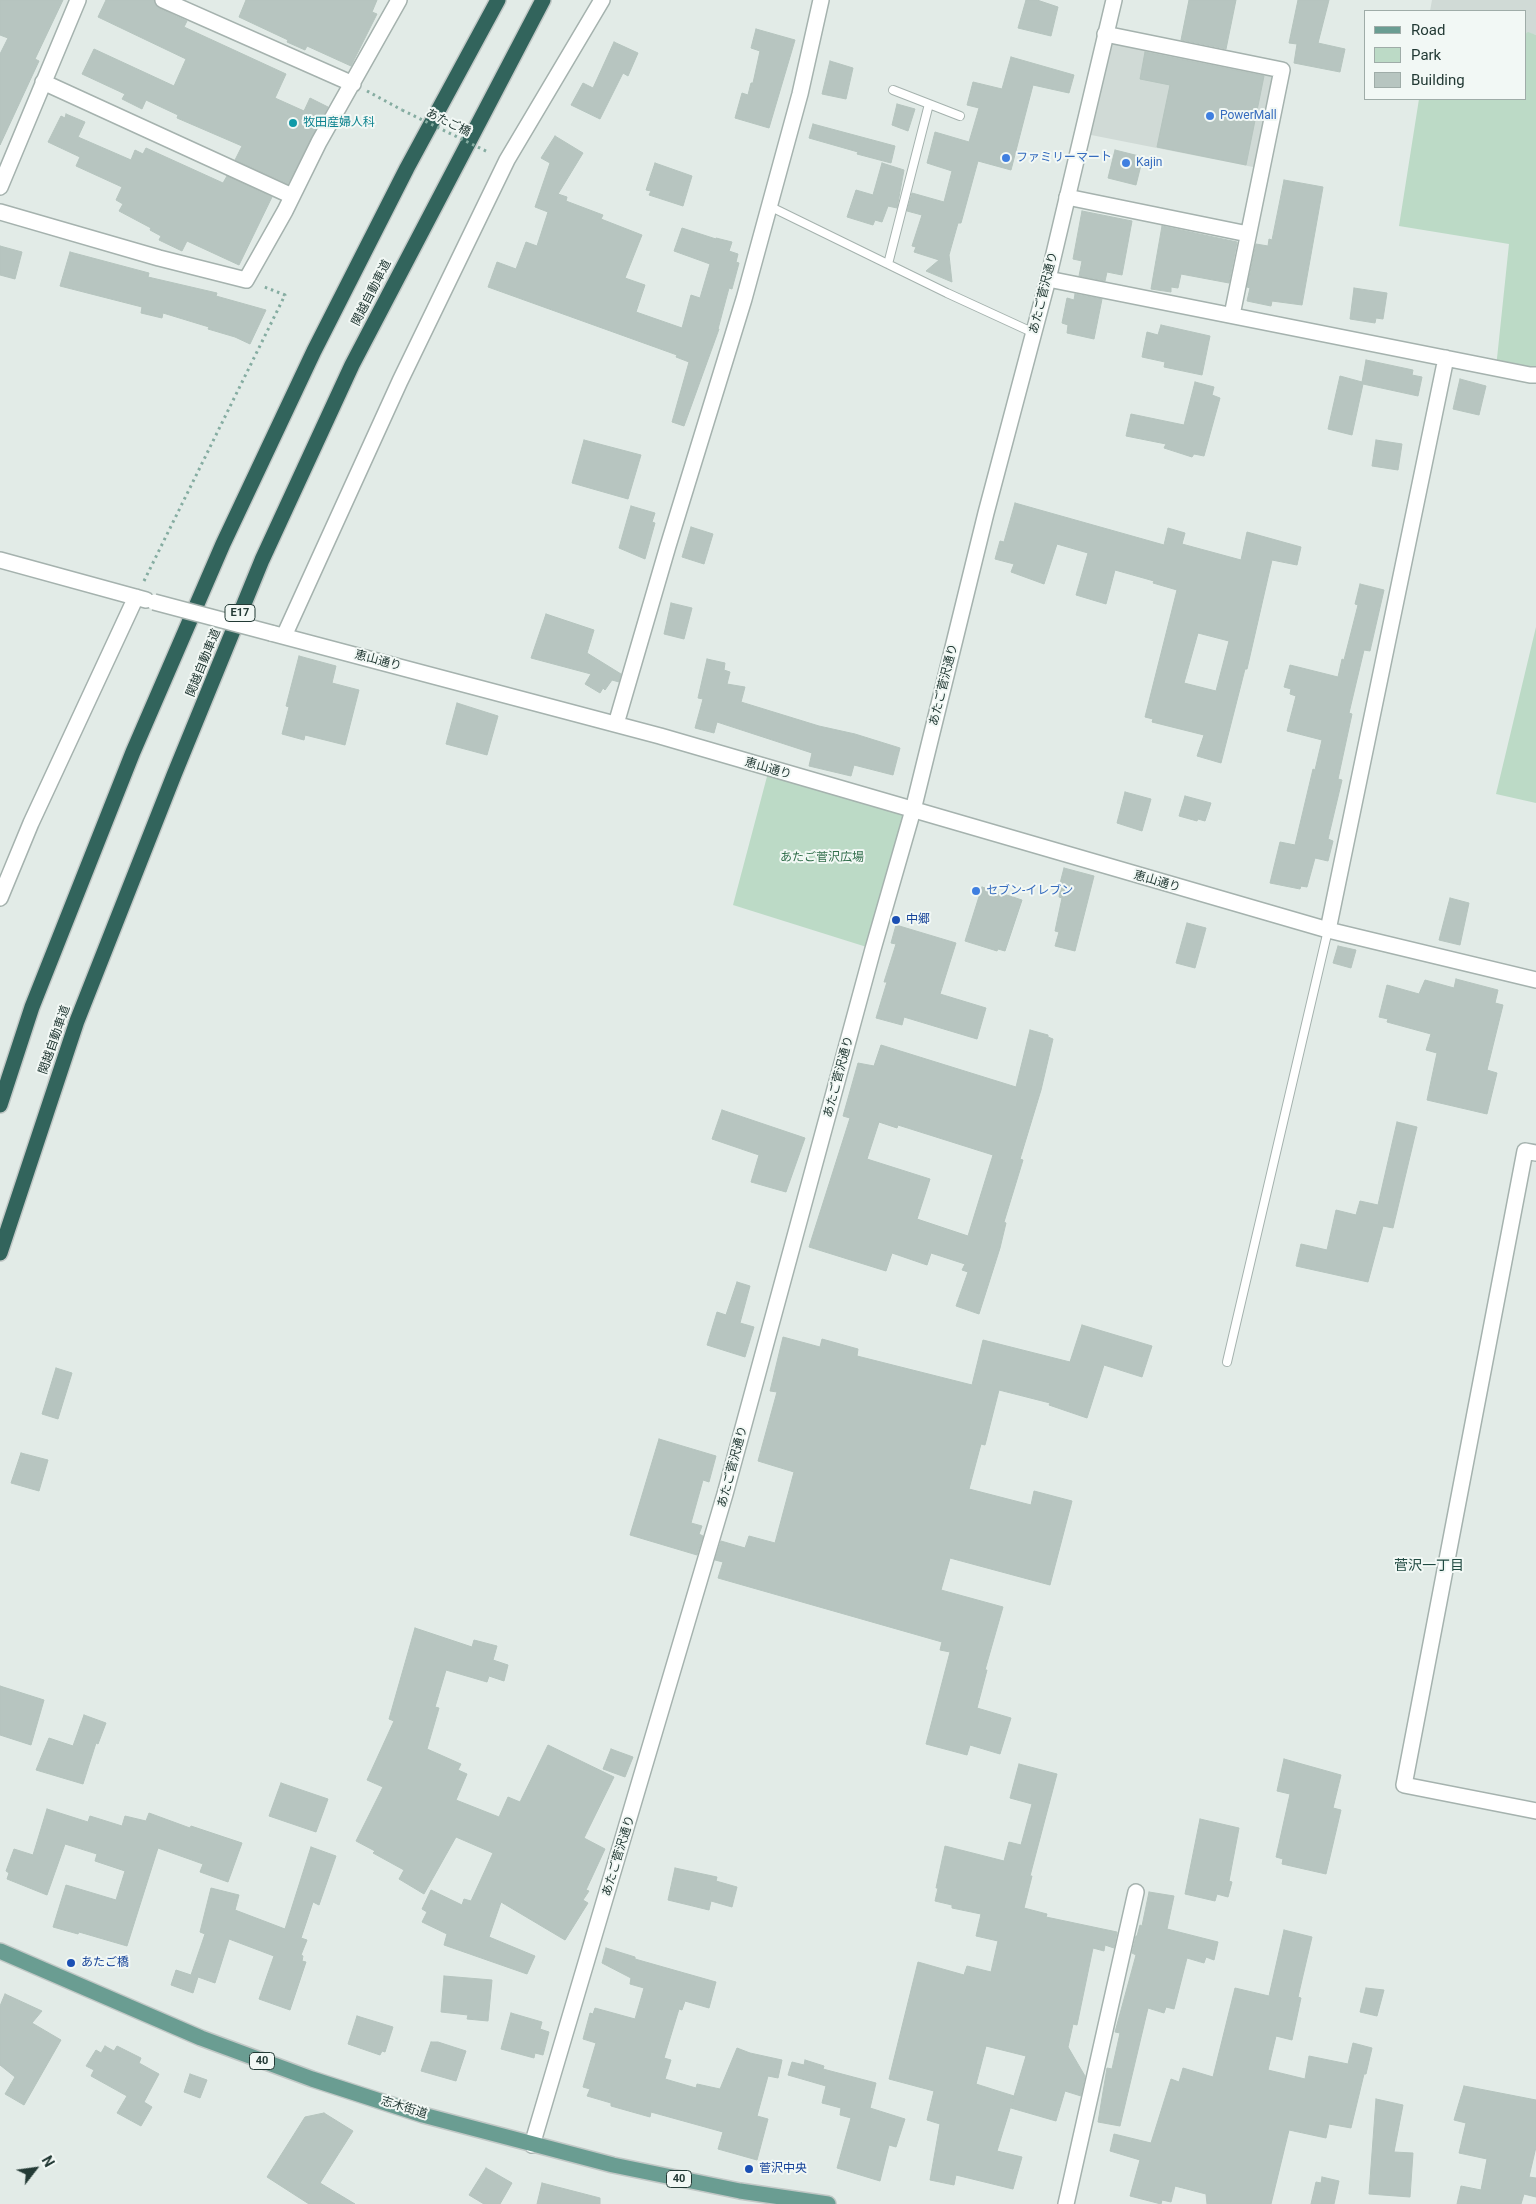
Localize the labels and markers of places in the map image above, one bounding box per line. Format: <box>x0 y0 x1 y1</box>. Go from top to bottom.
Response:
place label: PowerMall <box>1220 109 1277 123</box>
marker: PowerMall <box>1204 110 1216 122</box>
place label: 牧田産婦人科 <box>303 116 375 130</box>
marker: 牧田産婦人科 <box>287 117 299 129</box>
place label: ファミリーマート <box>1016 151 1112 165</box>
marker: ファミリーマート <box>1000 152 1012 164</box>
place label: Kajin <box>1136 156 1162 170</box>
marker: Kajin <box>1120 157 1132 169</box>
place label: セブン-イレブン <box>986 884 1073 898</box>
marker: セブン-イレブン <box>970 885 982 897</box>
place label: 中郷 <box>906 913 930 927</box>
marker: 中郷 <box>890 914 902 926</box>
place label: あたご橋 <box>81 1956 129 1970</box>
marker: あたご橋 <box>65 1957 77 1969</box>
place label: 菅沢中央 <box>759 2162 807 2176</box>
marker: 菅沢中央 <box>743 2163 755 2175</box>

